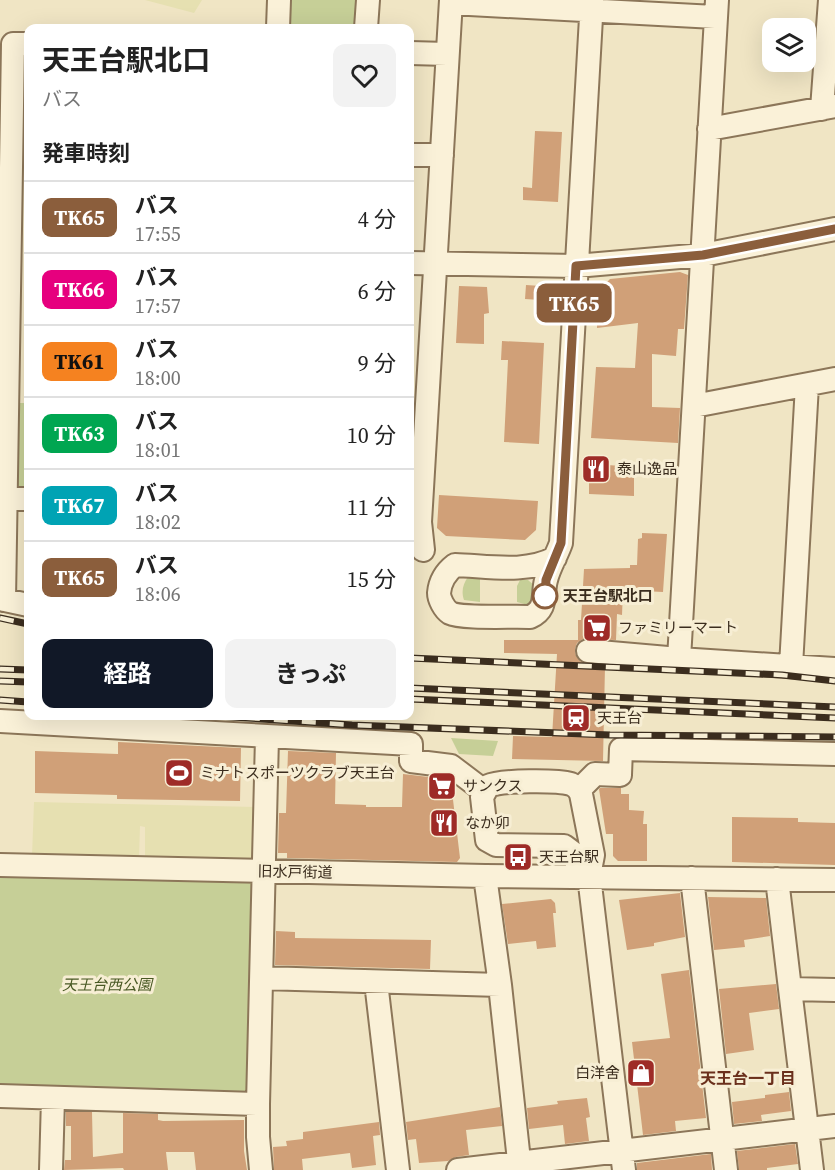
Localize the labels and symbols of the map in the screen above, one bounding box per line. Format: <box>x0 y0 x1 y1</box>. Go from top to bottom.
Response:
line badge: TK65 <box>532 284 616 322</box>
restaurant icon: 泰山逸品 <box>580 453 612 485</box>
place label: 泰山逸品 <box>617 458 677 479</box>
marker: 天王台駅北口 <box>532 583 558 609</box>
place label: 天王台駅北口 <box>563 585 653 606</box>
supermarket icon: ファミリーマート <box>581 612 613 644</box>
place label: ファミリーマート <box>618 617 738 638</box>
station icon: 天王台 <box>560 702 592 734</box>
place label: 天王台 <box>597 707 642 728</box>
sports icon: ミナトスポーツクラブ天王台 <box>163 757 195 789</box>
place label: ミナトスポーツクラブ天王台 <box>200 762 395 783</box>
supermarket icon: サンクス <box>426 770 458 802</box>
place label: サンクス <box>463 775 523 796</box>
restaurant icon: なか卯 <box>428 807 460 839</box>
place label: なか卯 <box>465 812 510 833</box>
bus stop icon: 天王台駅 <box>502 841 534 873</box>
place label: 天王台駅 <box>539 846 599 867</box>
street label: 旧水戸街道 <box>257 860 333 883</box>
park label: 天王台西公園 <box>62 974 154 995</box>
shop icon: 白洋舍 <box>625 1057 657 1089</box>
place label: 白洋舍 <box>575 1062 620 1083</box>
district label: 天王台一丁目 <box>700 1067 796 1089</box>

